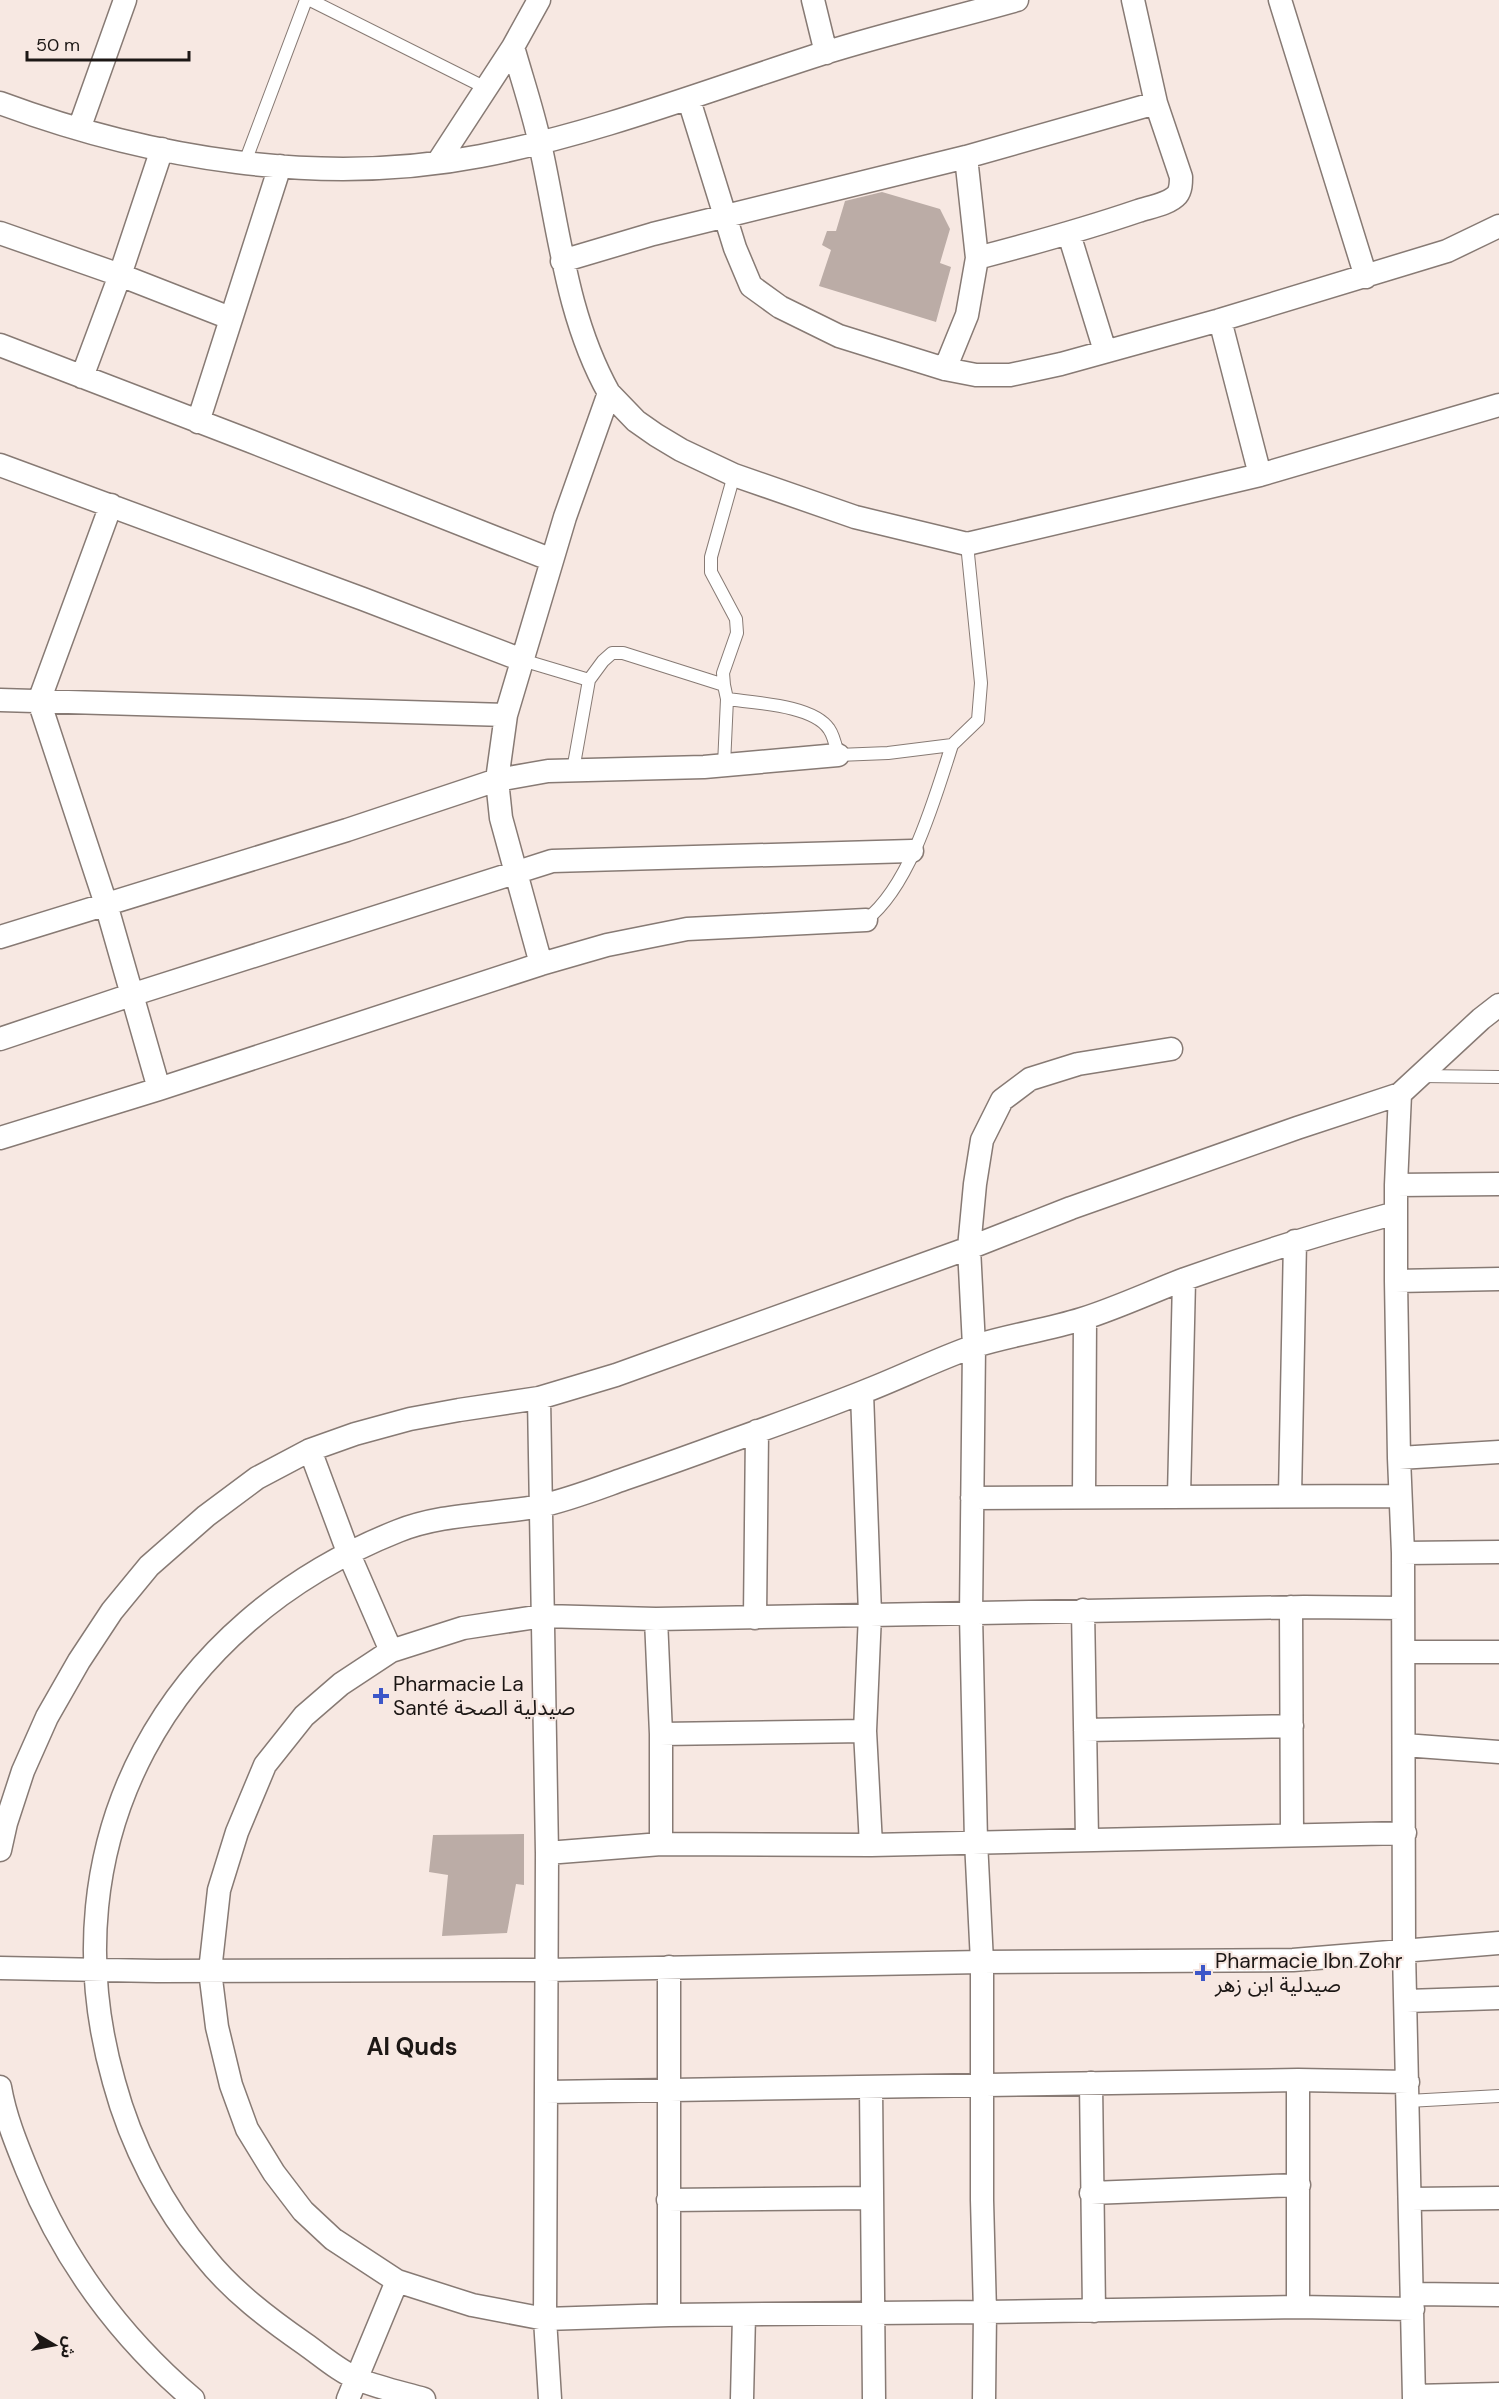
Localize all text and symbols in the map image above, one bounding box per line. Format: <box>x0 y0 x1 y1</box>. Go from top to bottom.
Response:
scale bar <box>27 24 189 62</box>
text: 50 m <box>36 33 80 57</box>
place label: Pharmacie La Santé صيدلية الصحة <box>393 1670 575 1722</box>
marker: Pharmacie La Santé صيدلية الصحة <box>374 1689 388 1703</box>
place label: Pharmacie Ibn Zohr صيدلية ابن زهر <box>1214 1947 1403 1999</box>
marker: Pharmacie Ibn Zohr صيدلية ابن زهر <box>1196 1966 1210 1980</box>
district label: Al Quds <box>366 2031 458 2062</box>
north arrow <box>24 2315 84 2375</box>
text: ش <box>56 2335 81 2360</box>

